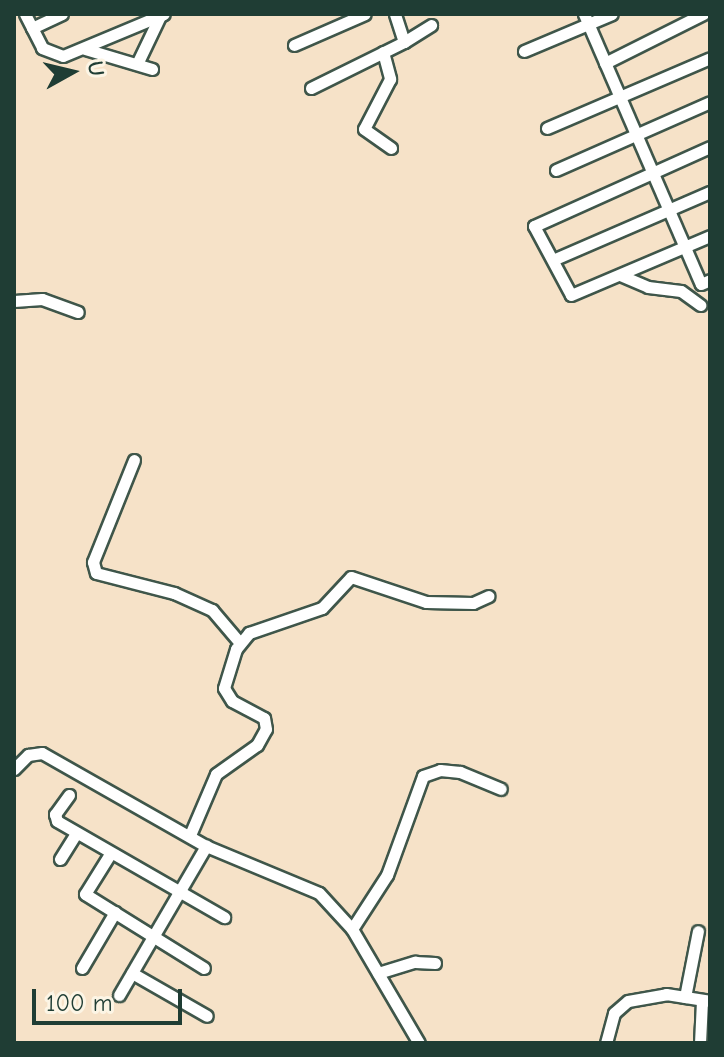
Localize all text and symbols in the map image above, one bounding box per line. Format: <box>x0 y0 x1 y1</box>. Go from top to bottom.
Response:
north arrow <box>32 32 112 112</box>
text: U <box>82 60 110 78</box>
scale bar <box>36 973 186 1023</box>
text: 100 m <box>46 989 113 1017</box>

